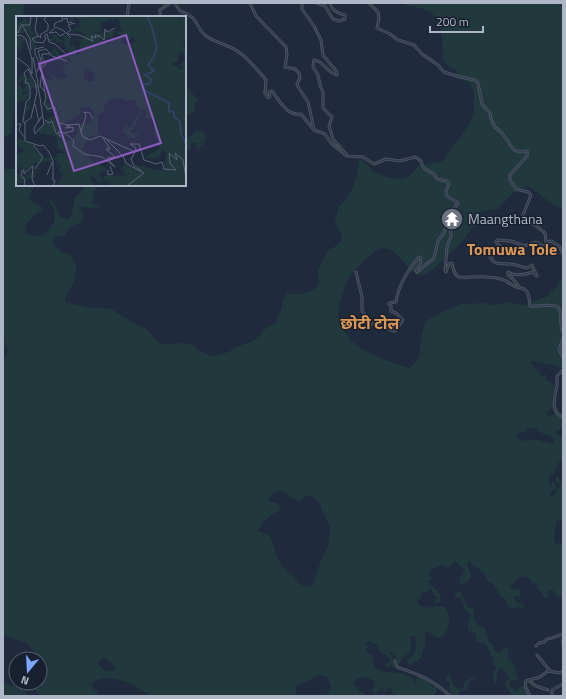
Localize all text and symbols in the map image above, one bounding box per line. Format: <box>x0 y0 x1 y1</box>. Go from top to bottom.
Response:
scale bar <box>430 8 483 34</box>
text: 200 m <box>436 12 469 31</box>
inset map <box>16 16 186 186</box>
temple icon: Maangthana <box>439 206 465 232</box>
place label: Maangthana <box>468 208 542 229</box>
district label: Tomuwa Tole <box>467 237 557 261</box>
district label: छोटी टोल <box>341 311 401 335</box>
north arrow <box>8 651 48 691</box>
text: N <box>19 672 31 689</box>

